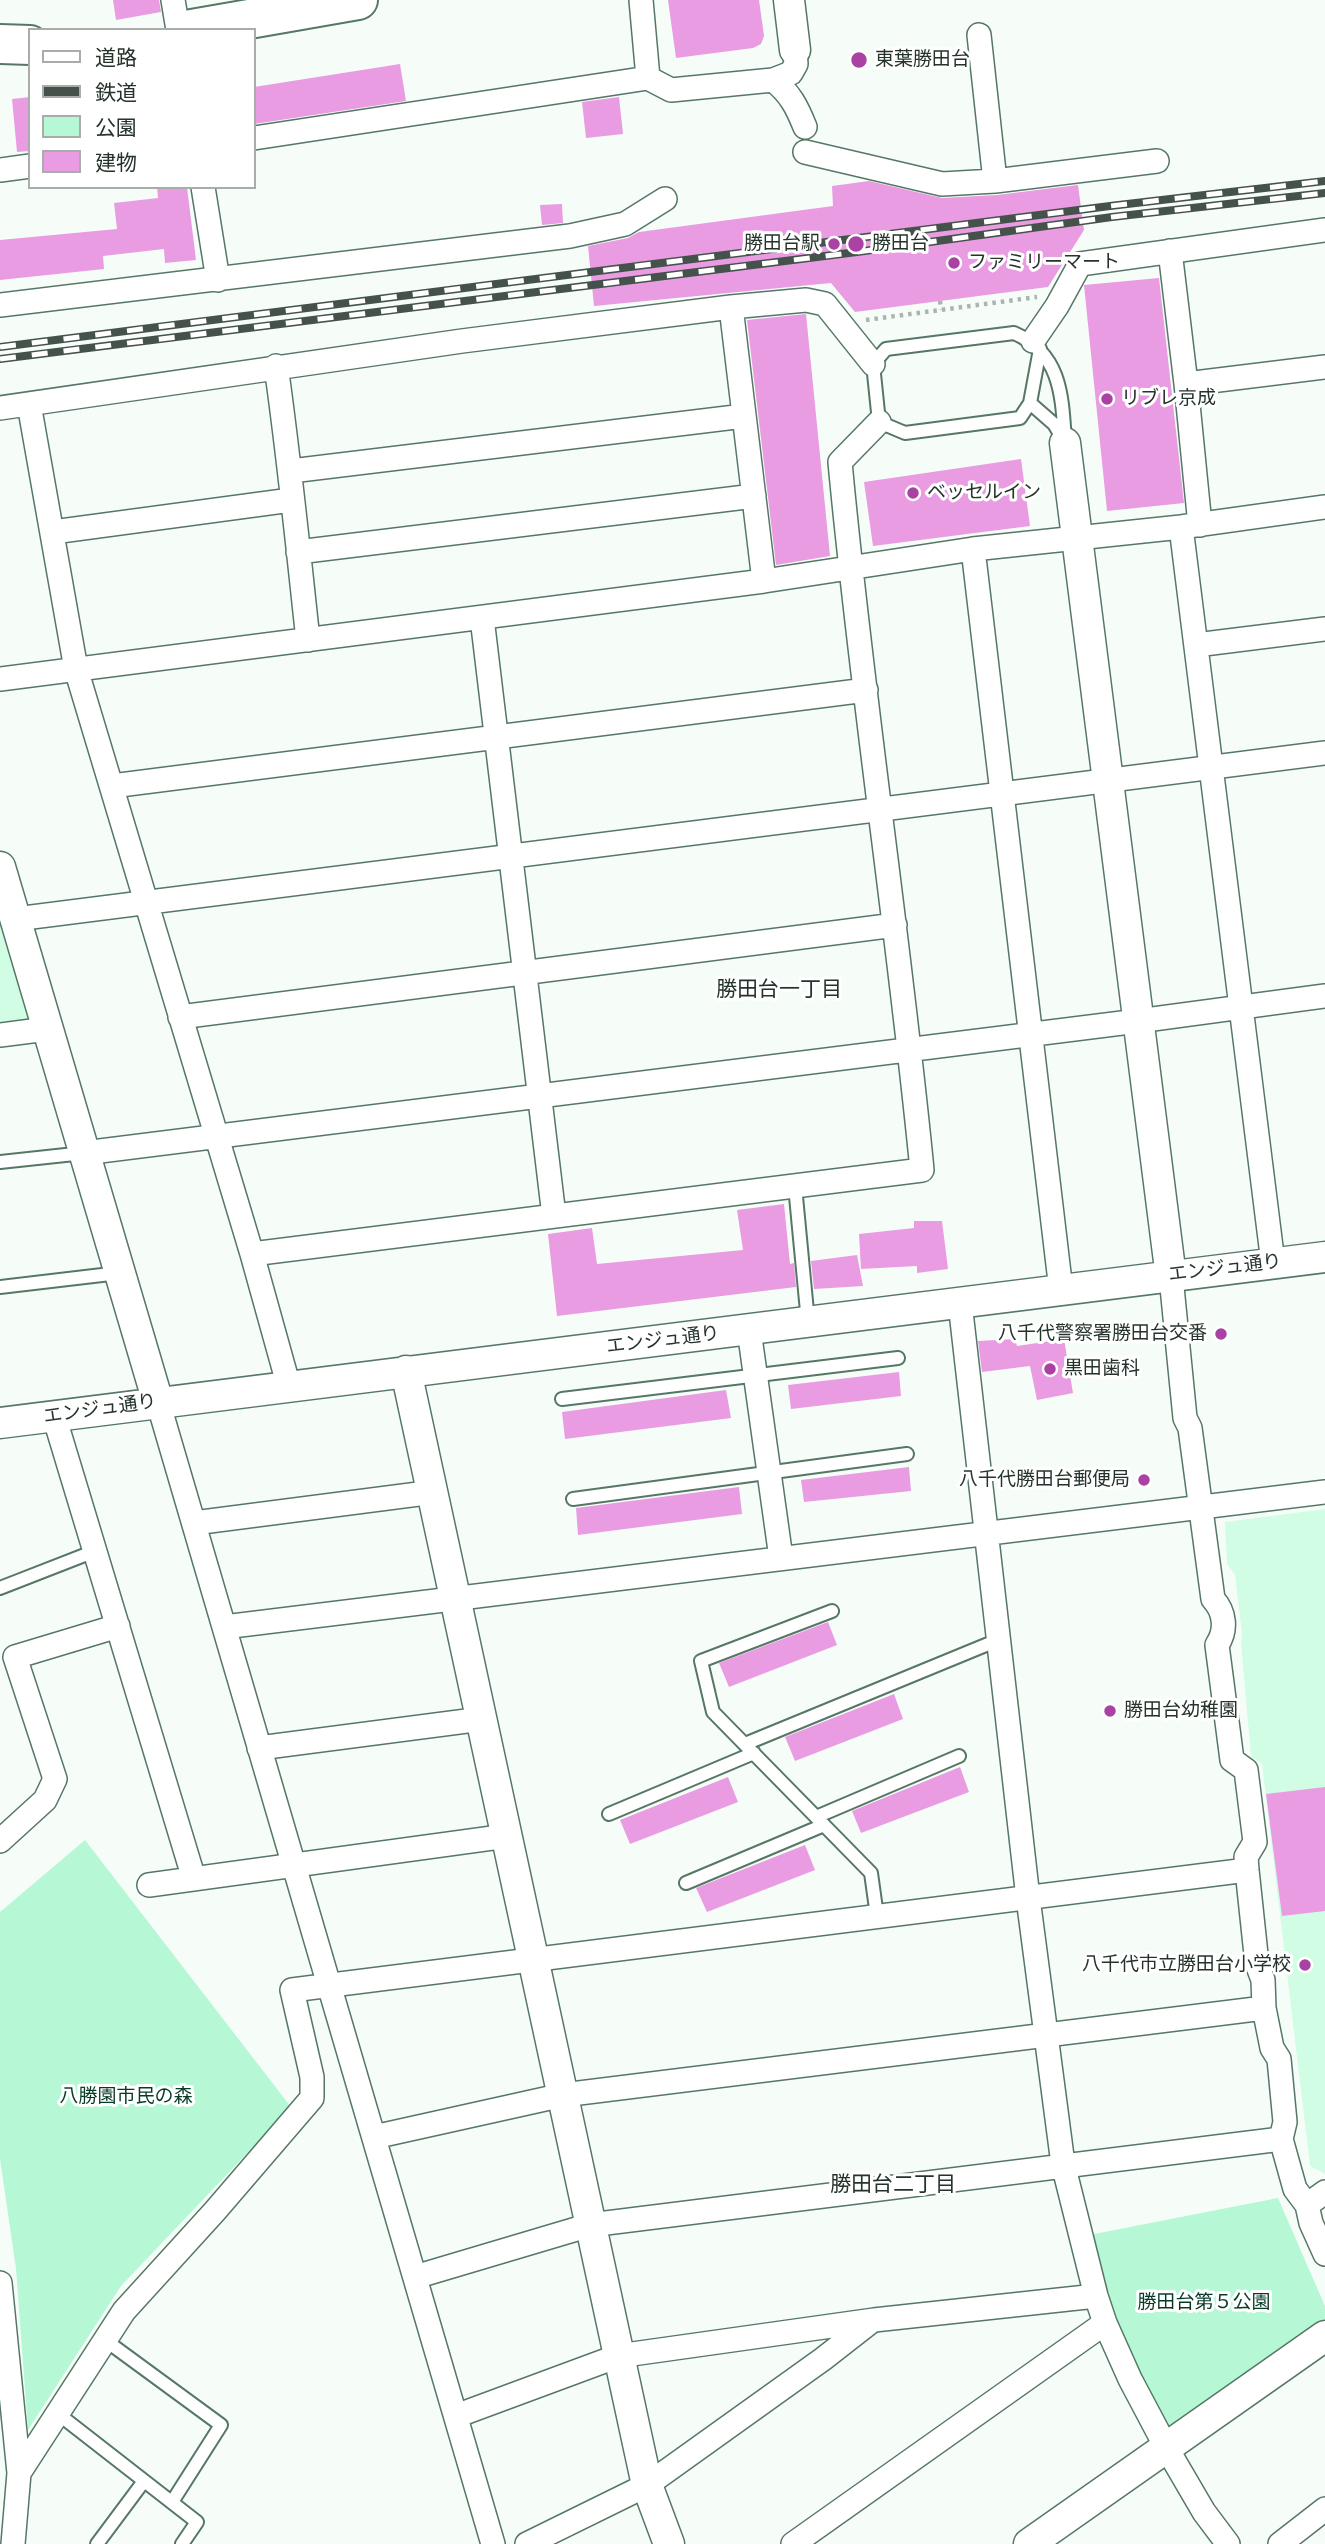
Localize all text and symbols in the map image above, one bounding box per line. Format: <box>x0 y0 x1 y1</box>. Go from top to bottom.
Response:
legend <box>28 28 256 189</box>
text: 道路 <box>95 41 137 73</box>
place label: 東葉勝田台 <box>875 49 970 71</box>
marker: 東葉勝田台 <box>849 50 869 70</box>
text: 鉄道 <box>95 76 137 108</box>
text: 公園 <box>95 111 137 143</box>
text: 建物 <box>95 146 137 178</box>
place label: 勝田台駅 <box>744 233 820 255</box>
place label: 勝田台 <box>872 233 929 255</box>
marker: 勝田台 <box>846 234 866 254</box>
marker: 勝田台駅 <box>826 236 842 252</box>
place label: ファミリーマート <box>968 252 1120 274</box>
marker: ファミリーマート <box>946 255 962 271</box>
place label: リブレ京成 <box>1121 388 1216 410</box>
marker: リブレ京成 <box>1099 391 1115 407</box>
place label: ベッセルイン <box>927 482 1041 504</box>
marker: ベッセルイン <box>905 485 921 501</box>
district label: 勝田台一丁目 <box>716 978 842 1004</box>
street label: エンジュ通り <box>1167 1251 1283 1287</box>
street label: エンジュ通り <box>605 1323 721 1359</box>
place label: 八千代警察署勝田台交番 <box>998 1323 1207 1345</box>
marker: 八千代警察署勝田台交番 <box>1213 1326 1229 1342</box>
place label: 黒田歯科 <box>1064 1358 1140 1380</box>
marker: 黒田歯科 <box>1042 1361 1058 1377</box>
street label: エンジュ通り <box>42 1391 158 1429</box>
place label: 八千代勝田台郵便局 <box>959 1469 1130 1491</box>
marker: 八千代勝田台郵便局 <box>1136 1472 1152 1488</box>
place label: 勝田台幼稚園 <box>1124 1700 1238 1722</box>
marker: 勝田台幼稚園 <box>1102 1703 1118 1719</box>
place label: 八千代市立勝田台小学校 <box>1082 1954 1291 1976</box>
marker: 八千代市立勝田台小学校 <box>1297 1957 1313 1973</box>
park label: 八勝園市民の森 <box>60 2086 192 2108</box>
district label: 勝田台二丁目 <box>830 2173 956 2199</box>
park label: 勝田台第５公園 <box>1138 2292 1270 2314</box>

